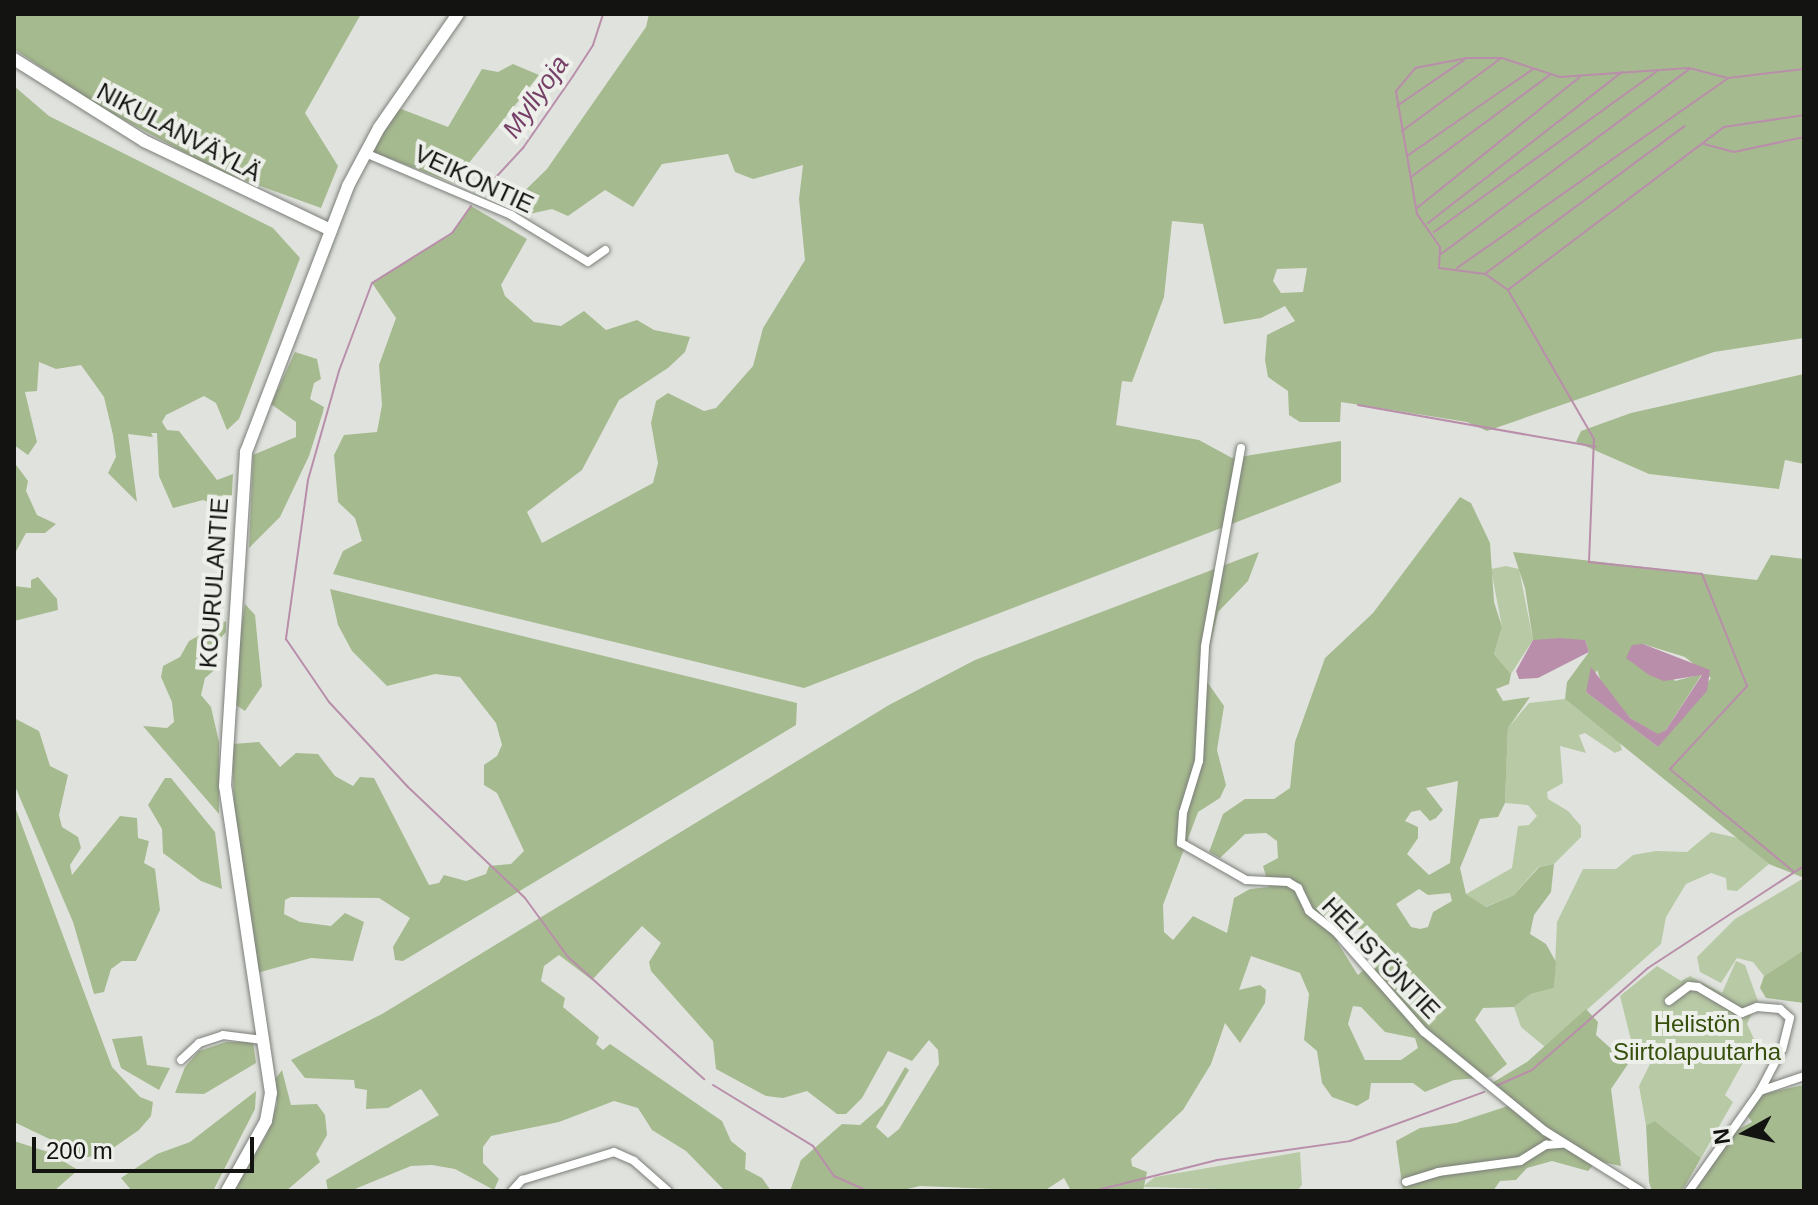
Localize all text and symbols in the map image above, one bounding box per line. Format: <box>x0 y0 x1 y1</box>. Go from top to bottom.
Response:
water label: Myllyoja <box>496 50 576 144</box>
street label: NIKULANVÄYLÄ <box>92 77 266 187</box>
street label: VEIKONTIE <box>410 139 538 219</box>
street label: KOURULANTIE <box>194 497 234 669</box>
street label: HELISTÖNTIE <box>1316 891 1446 1025</box>
park label: Helistön Siirtolapuutarha <box>1613 1010 1781 1066</box>
north arrow <box>1706 1093 1786 1173</box>
scale bar <box>36 1121 258 1171</box>
text: N <box>1708 1127 1735 1146</box>
text: 200 m <box>46 1137 113 1164</box>

